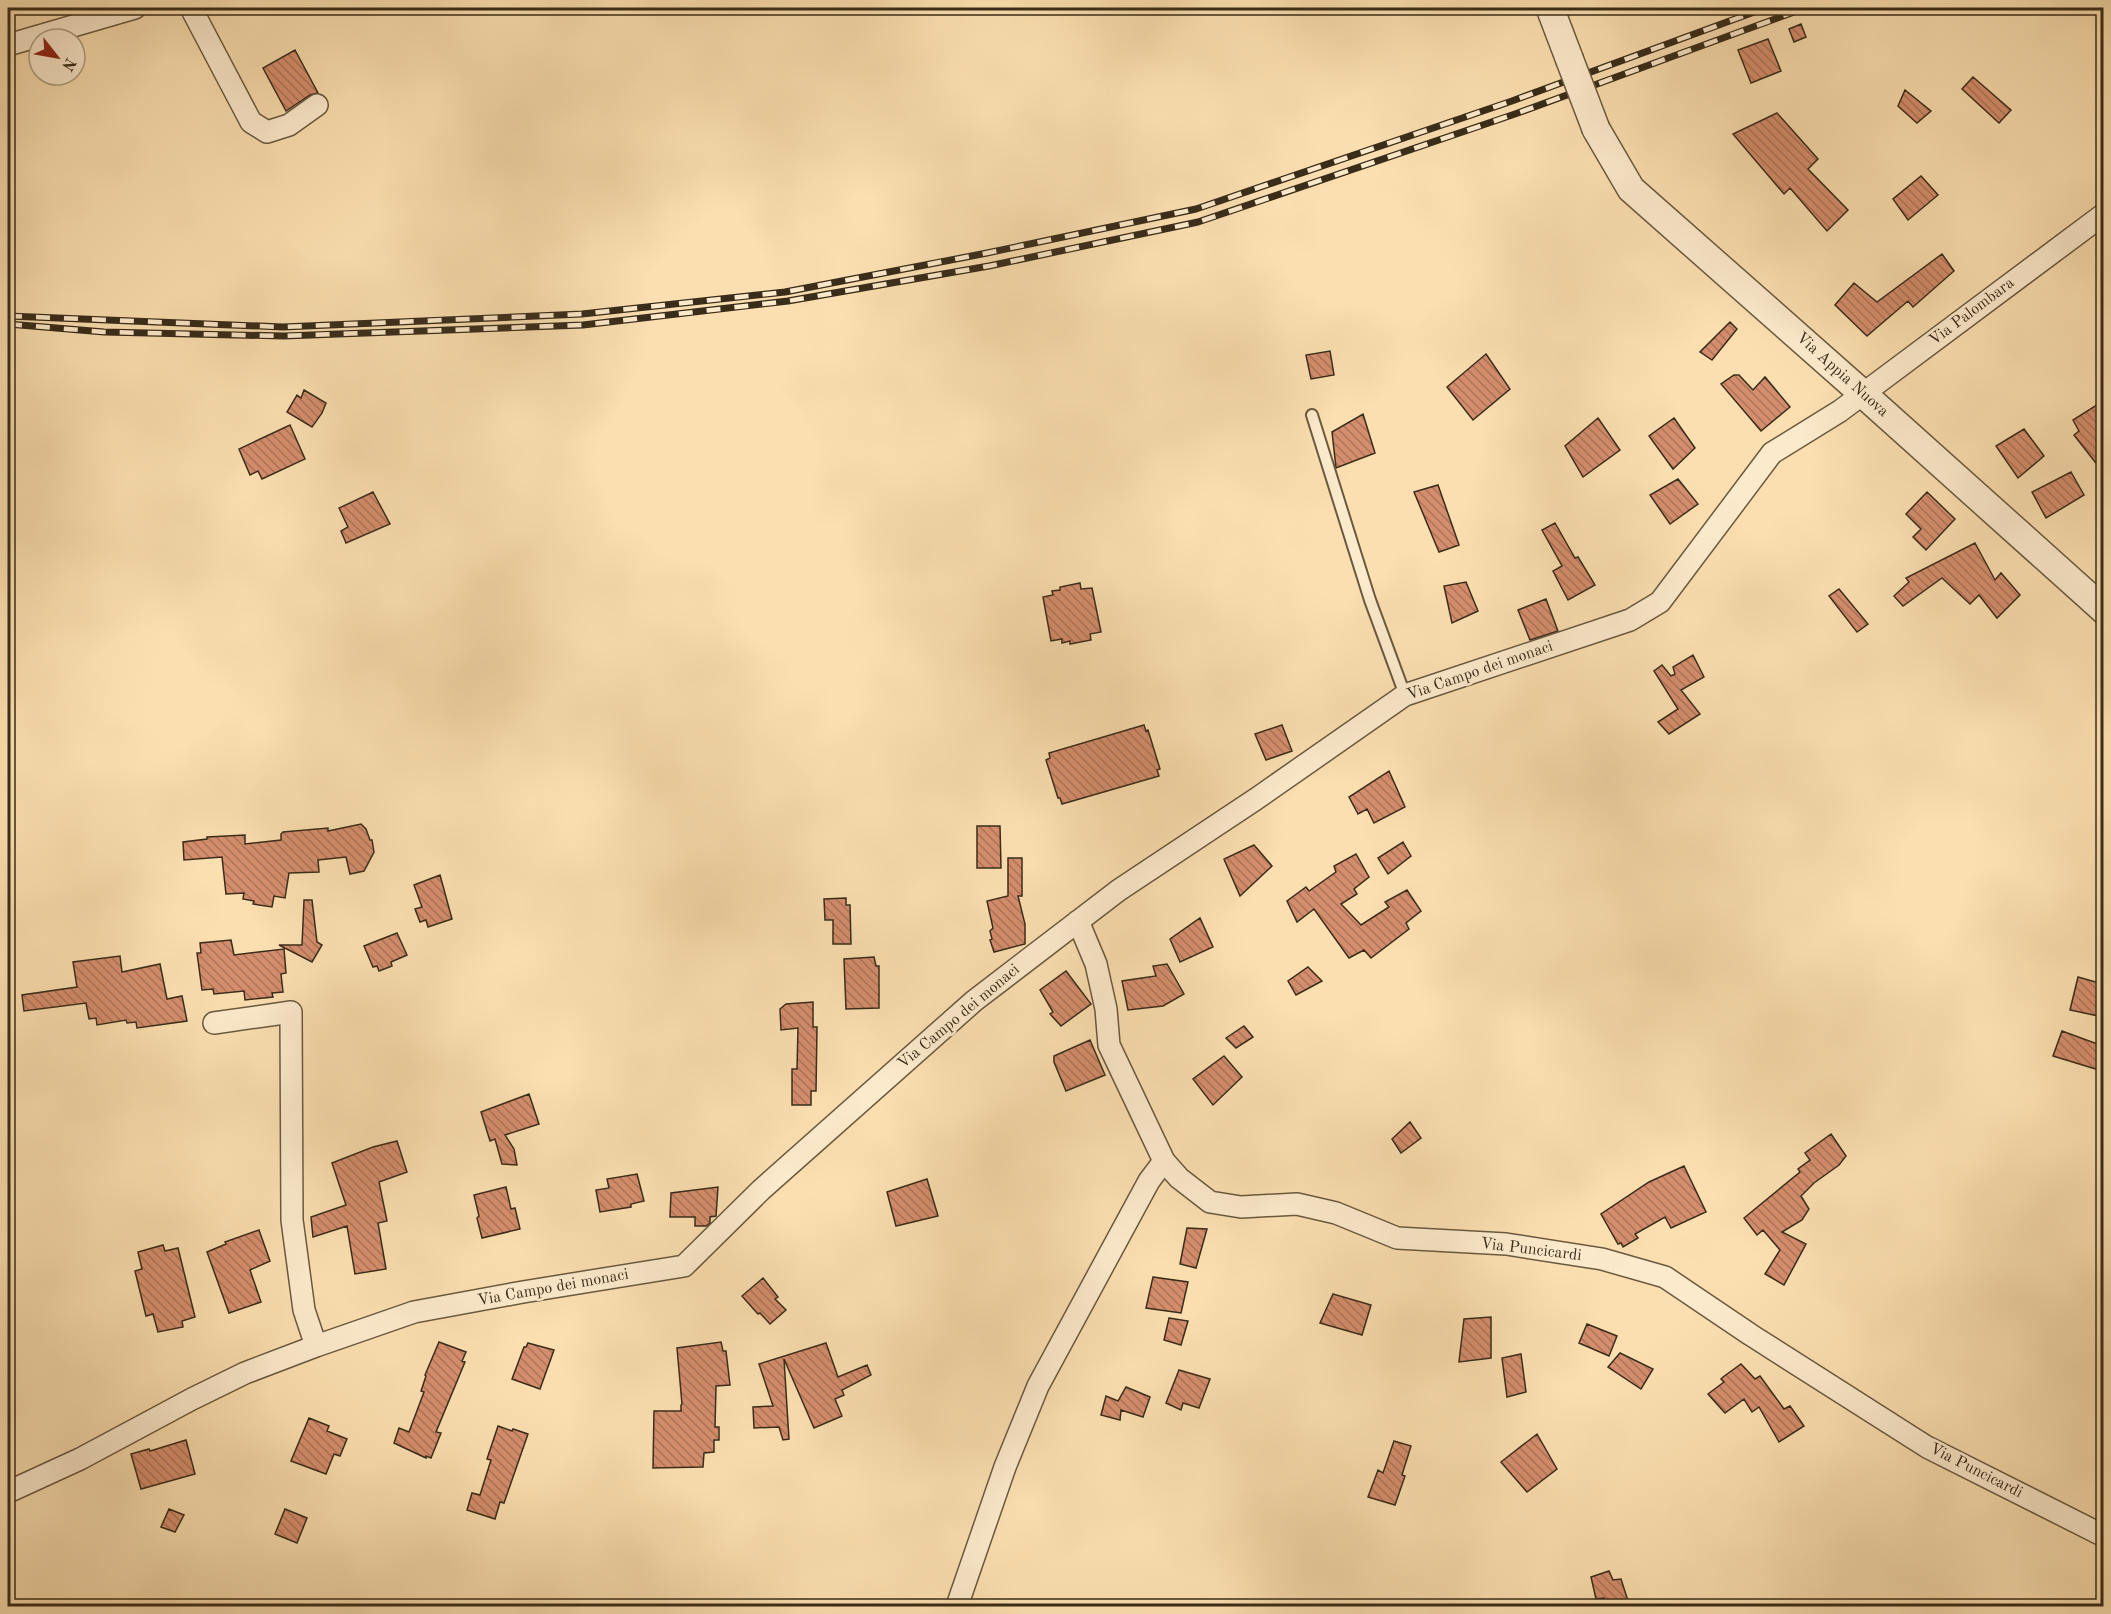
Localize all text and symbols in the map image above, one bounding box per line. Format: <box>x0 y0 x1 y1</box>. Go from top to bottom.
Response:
north arrow <box>27 27 87 87</box>
text: N <box>58 54 78 74</box>
street label: Via Palombara <box>1926 275 2018 349</box>
street label: Via Appia Nuova <box>1793 330 1891 420</box>
street label: Via Campo dei monaci <box>1405 638 1555 704</box>
street label: Via Campo dei monaci <box>895 962 1023 1072</box>
street label: Via Puncicardi <box>1479 1236 1583 1264</box>
street label: Via Campo dei monaci <box>476 1267 630 1309</box>
street label: Via Puncicardi <box>1927 1441 2025 1501</box>

